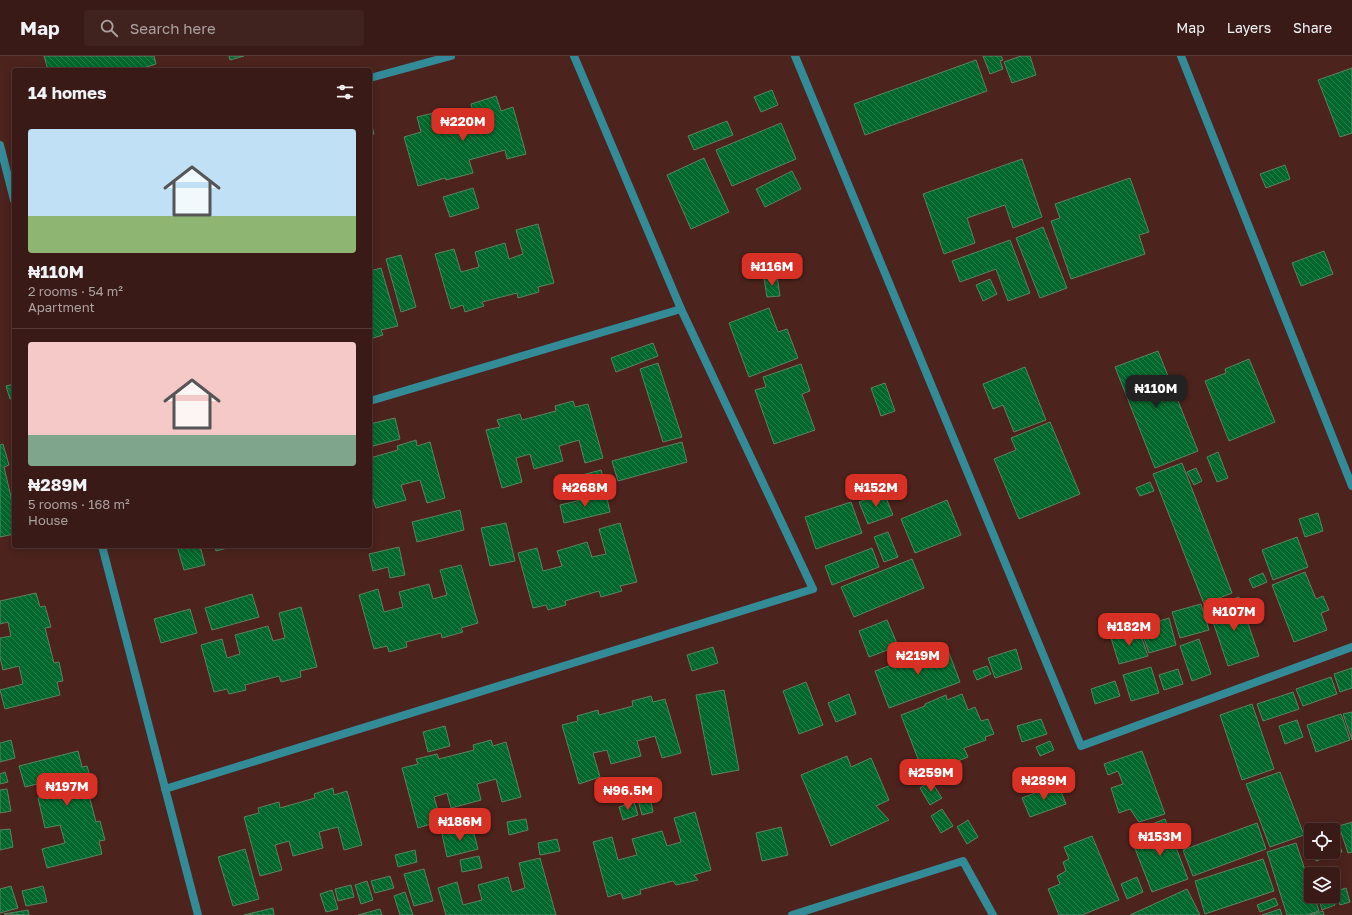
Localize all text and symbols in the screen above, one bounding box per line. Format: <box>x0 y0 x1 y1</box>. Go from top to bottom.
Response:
search box <box>84 10 364 46</box>
text: Map <box>20 16 60 39</box>
icon: search <box>98 17 120 39</box>
text: Search here <box>130 19 216 37</box>
text: Map <box>1176 19 1205 36</box>
text: Layers <box>1227 19 1271 36</box>
text: Share <box>1293 19 1332 36</box>
icon: filters <box>334 81 356 103</box>
text: 14 homes <box>28 82 107 103</box>
pin: ₦220M <box>435 108 491 142</box>
text: ₦220M <box>440 113 486 129</box>
icon: home <box>156 155 228 227</box>
pin: ₦116M <box>744 253 800 287</box>
text: ₦116M <box>751 258 793 274</box>
text: ₦110M <box>28 261 84 282</box>
text: 2 rooms · 54 m² <box>28 283 123 299</box>
text: Apartment <box>28 299 95 315</box>
icon: home <box>156 368 228 440</box>
pin: ₦110M <box>1128 375 1184 409</box>
text: ₦110M <box>1135 380 1177 396</box>
text: ₦289M <box>28 474 87 495</box>
pin: ₦268M <box>557 474 613 508</box>
pin: ₦152M <box>848 474 904 508</box>
text: ₦268M <box>562 479 608 495</box>
text: ₦152M <box>854 479 898 495</box>
text: 5 rooms · 168 m² <box>28 496 130 512</box>
text: House <box>28 512 68 528</box>
pin: ₦107M <box>1206 598 1262 632</box>
text: ₦107M <box>1212 603 1256 619</box>
pin: ₦182M <box>1101 613 1157 647</box>
text: ₦182M <box>1107 618 1151 634</box>
pin: ₦219M <box>890 642 946 676</box>
text: ₦219M <box>896 647 940 663</box>
pin: ₦259M <box>903 759 959 793</box>
text: ₦259M <box>908 764 954 780</box>
pin: ₦289M <box>1016 767 1072 801</box>
text: ₦289M <box>1021 772 1067 788</box>
pin: ₦197M <box>39 773 95 807</box>
pin: ₦96.5M <box>595 777 661 811</box>
text: ₦197M <box>46 778 89 794</box>
text: ₦96.5M <box>603 782 653 798</box>
pin: ₦186M <box>432 808 488 842</box>
text: ₦186M <box>438 813 482 829</box>
pin: ₦153M <box>1132 823 1188 857</box>
map controls <box>1304 823 1340 903</box>
button: locate <box>1304 823 1340 859</box>
text: ₦153M <box>1138 828 1182 844</box>
button: layers <box>1304 867 1340 903</box>

